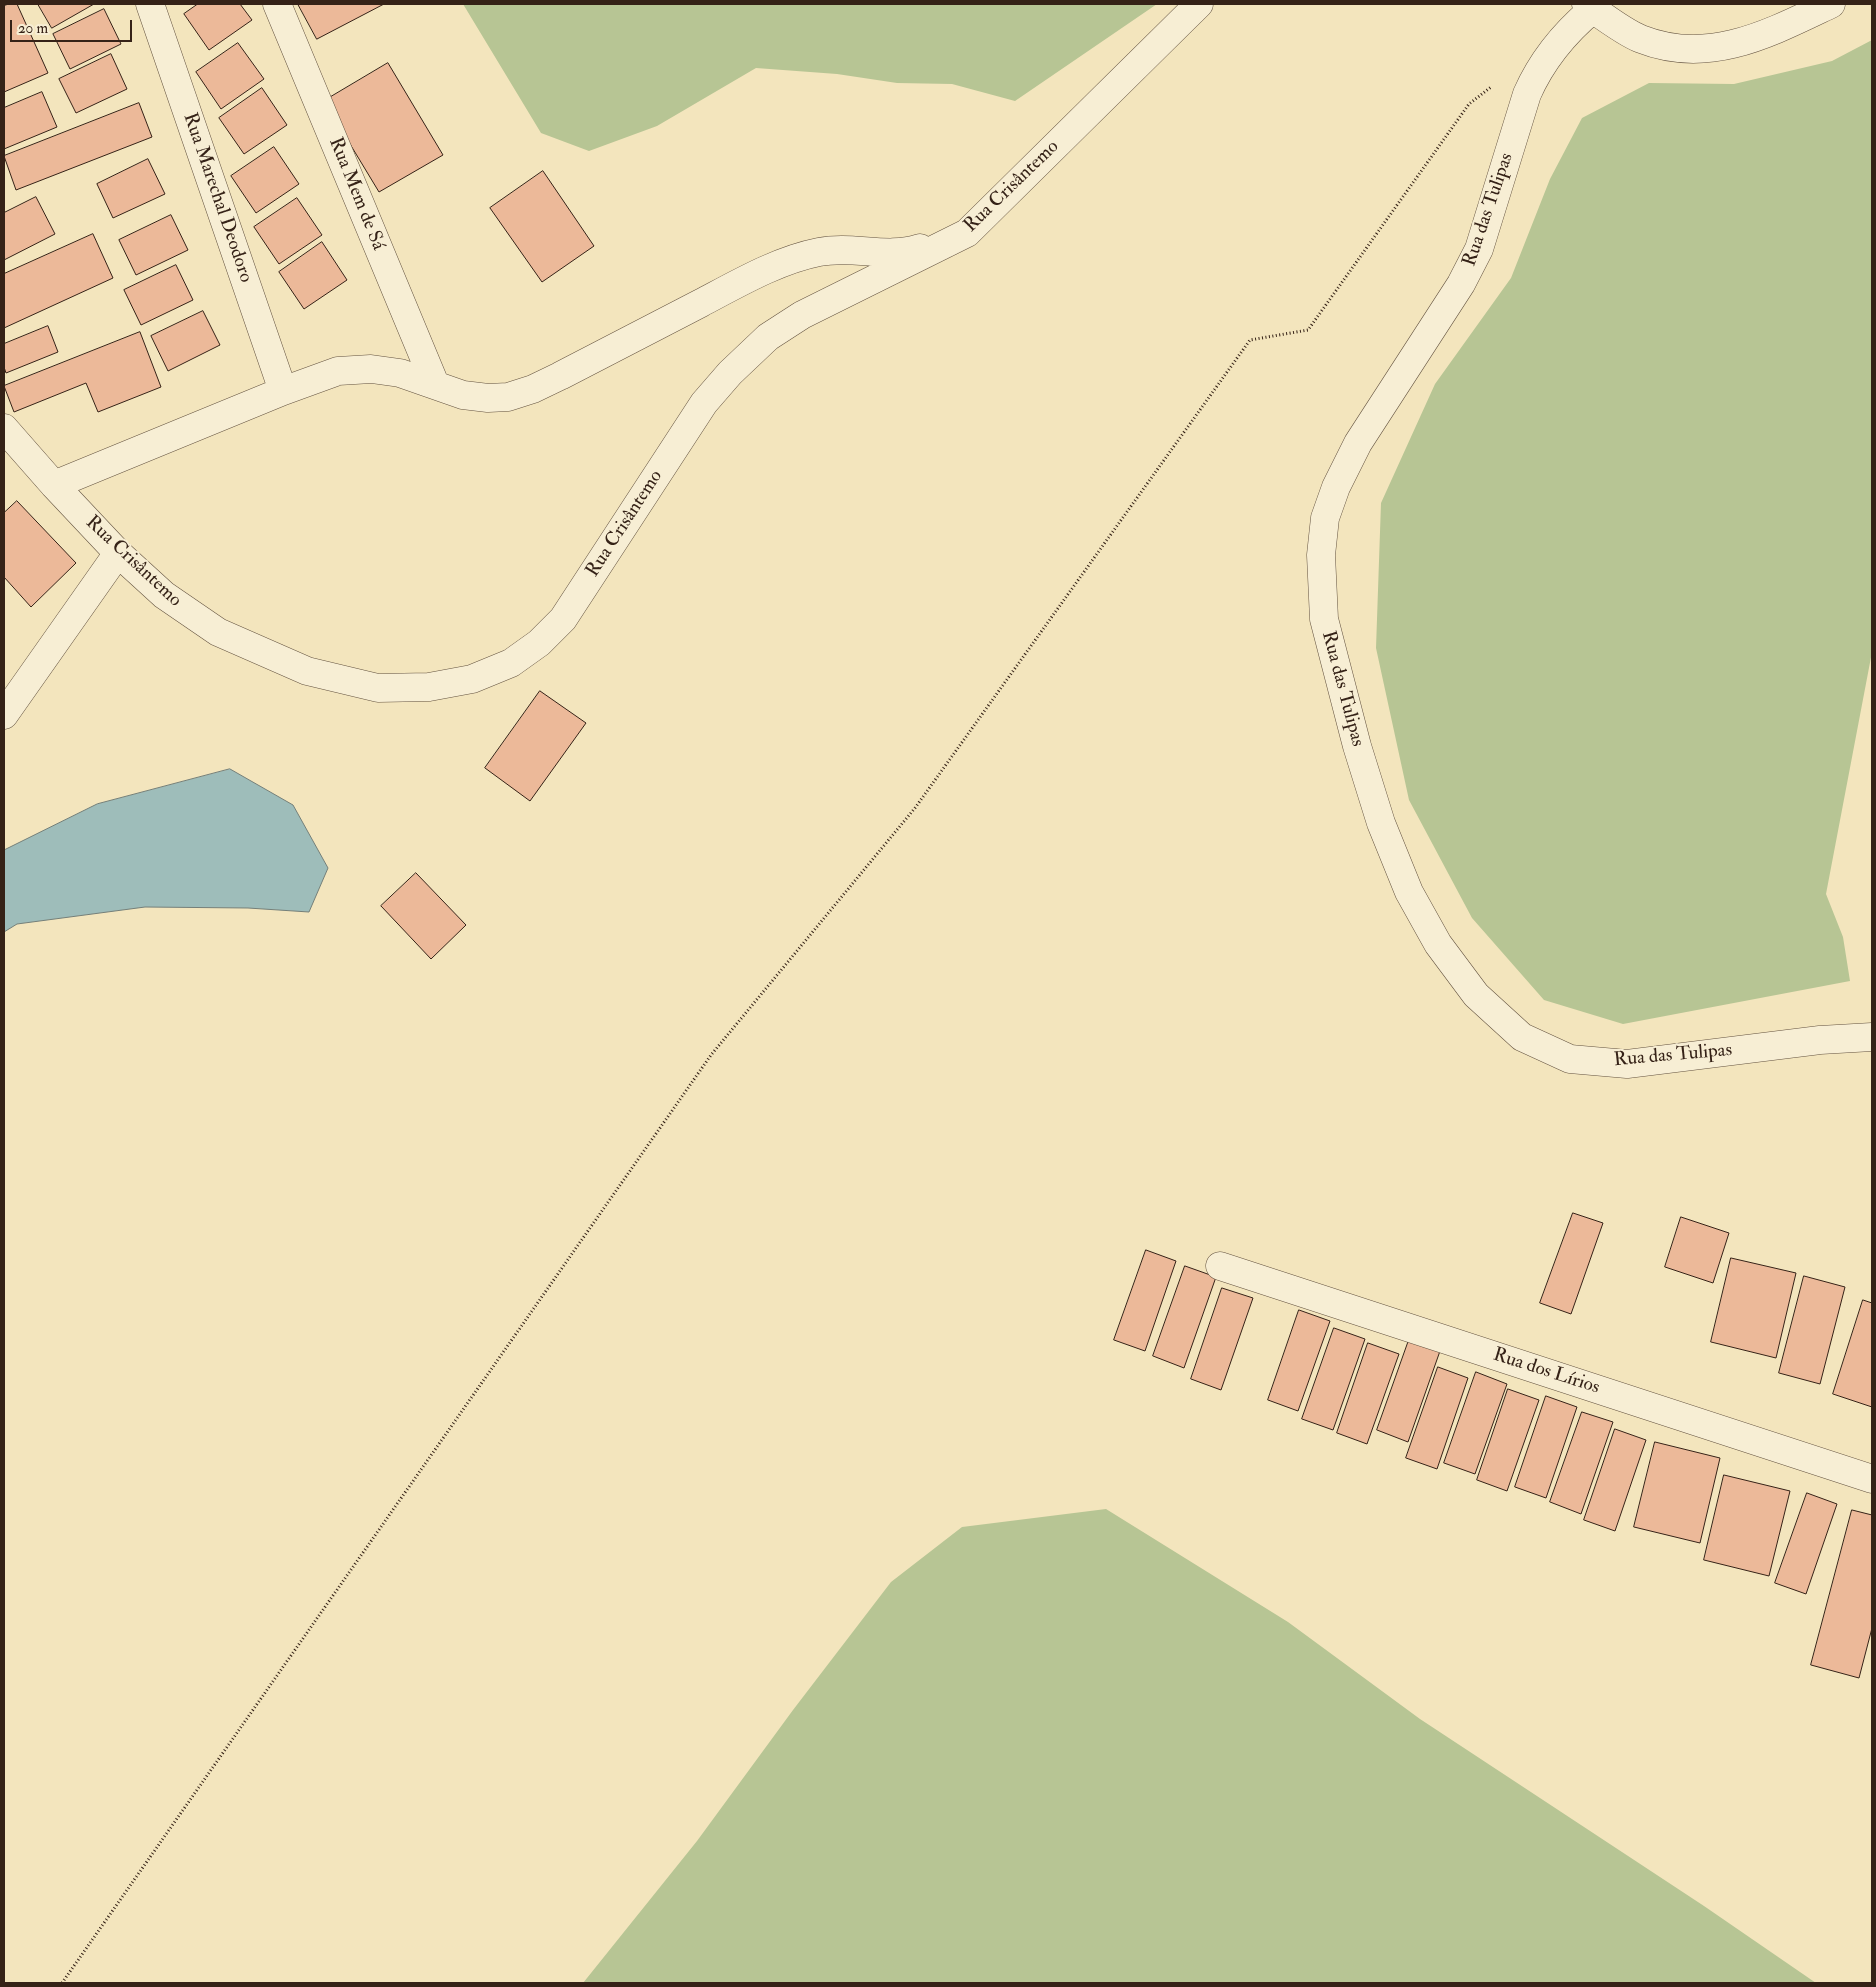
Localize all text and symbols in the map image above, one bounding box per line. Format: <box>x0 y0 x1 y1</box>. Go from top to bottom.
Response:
scale bar <box>12 10 135 42</box>
text: 20 m <box>18 19 48 38</box>
street label: Rua Marechal Deodoro <box>177 110 257 286</box>
street label: Rua Mem de Sá <box>323 134 389 254</box>
street label: Rua Crisântemo <box>960 136 1064 238</box>
street label: Rua das Tulipas <box>1459 150 1519 270</box>
street label: Rua Crisântemo <box>582 466 668 582</box>
street label: Rua Crisântemo <box>80 512 186 612</box>
street label: Rua das Tulipas <box>1316 629 1368 749</box>
street label: Rua das Tulipas <box>1613 1039 1733 1073</box>
street label: Rua dos Lírios <box>1490 1344 1602 1400</box>

